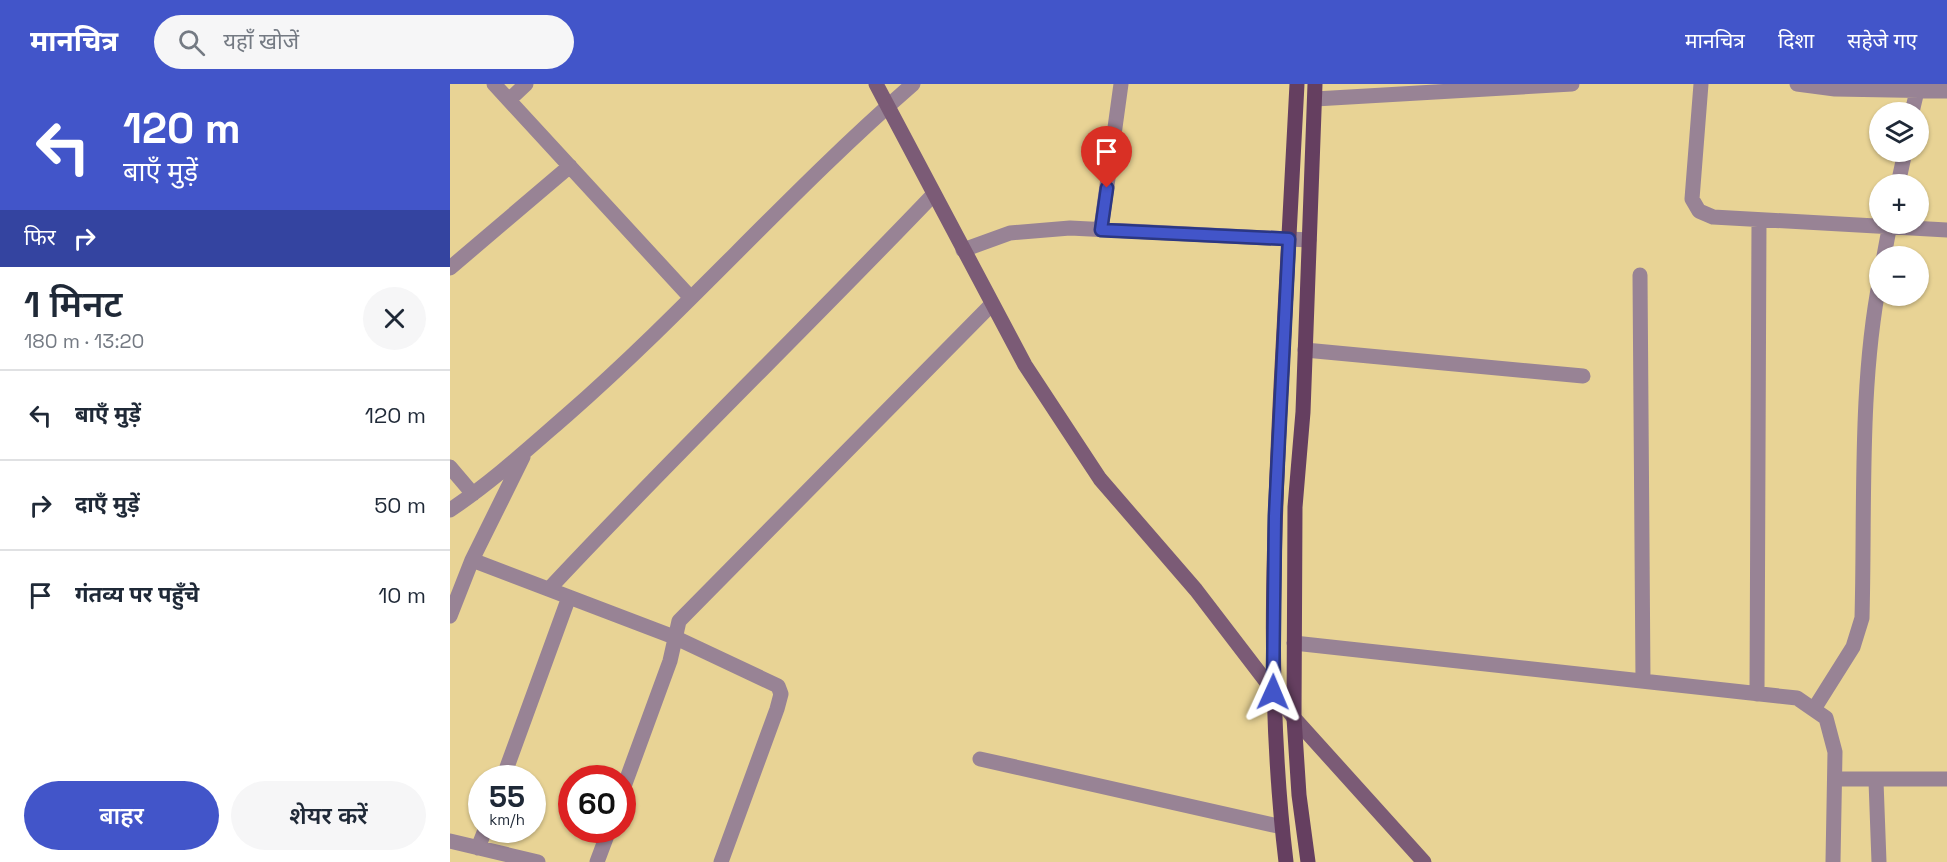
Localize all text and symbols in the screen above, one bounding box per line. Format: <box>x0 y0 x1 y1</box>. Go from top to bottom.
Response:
search box <box>154 15 574 69</box>
text: मानचित्र <box>30 23 118 59</box>
icon: search <box>175 26 208 59</box>
text: यहाँ खोजें <box>223 27 299 55</box>
text: मानचित्र <box>1685 27 1745 54</box>
text: दिशा <box>1778 27 1814 54</box>
text: सहेजे गए <box>1847 27 1917 54</box>
text: 120 m <box>123 102 241 155</box>
map controls <box>1869 102 1929 306</box>
button: layers <box>1869 102 1929 162</box>
icon: left <box>24 108 102 186</box>
pin <box>1081 126 1132 188</box>
icon: arrive <box>1090 135 1123 168</box>
text: बाएँ मुड़ें <box>123 154 198 189</box>
button: + <box>1869 174 1929 234</box>
icon: right <box>68 222 101 255</box>
text: फिर <box>24 223 56 251</box>
button: − <box>1869 246 1929 306</box>
text: 1 मिनट <box>24 282 123 328</box>
button: close <box>363 287 426 350</box>
text: 180 m · 13:20 <box>24 328 144 354</box>
icon: left <box>24 399 57 432</box>
text: बाएँ मुड़ें <box>75 400 141 428</box>
text: 120 m <box>365 401 426 429</box>
icon: right <box>24 489 57 522</box>
text: दाएँ मुड़ें <box>75 490 140 518</box>
text: 50 m <box>374 491 426 519</box>
icon: arrive <box>24 579 57 612</box>
text: गंतव्य पर पहुँचे <box>75 580 199 608</box>
text: 10 m <box>378 581 426 609</box>
position arrow <box>1241 660 1305 724</box>
speed limit sign: 60 <box>558 765 636 843</box>
text: 55 <box>489 777 525 816</box>
button: बाहर <box>24 781 219 850</box>
button: शेयर करें <box>231 781 426 850</box>
text: km/h <box>489 810 525 829</box>

